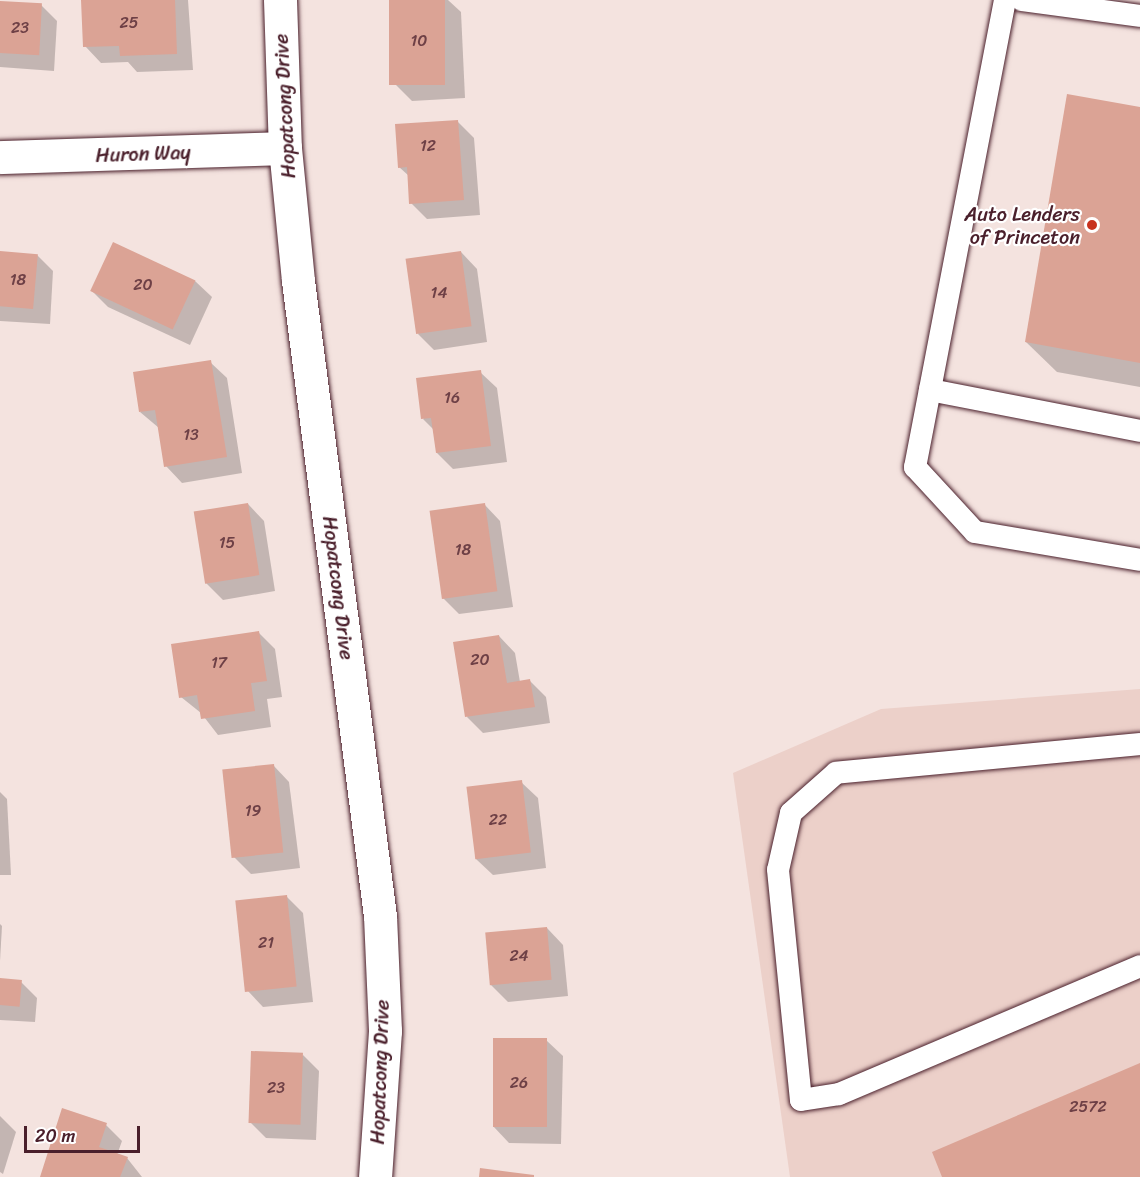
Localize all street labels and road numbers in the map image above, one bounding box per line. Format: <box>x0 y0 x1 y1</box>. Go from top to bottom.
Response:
street label: Hopatcong Drive <box>269 33 301 179</box>
street label: Huron Way <box>95 140 191 168</box>
street label: Hopatcong Drive <box>317 515 359 661</box>
street label: Hopatcong Drive <box>365 999 395 1145</box>

